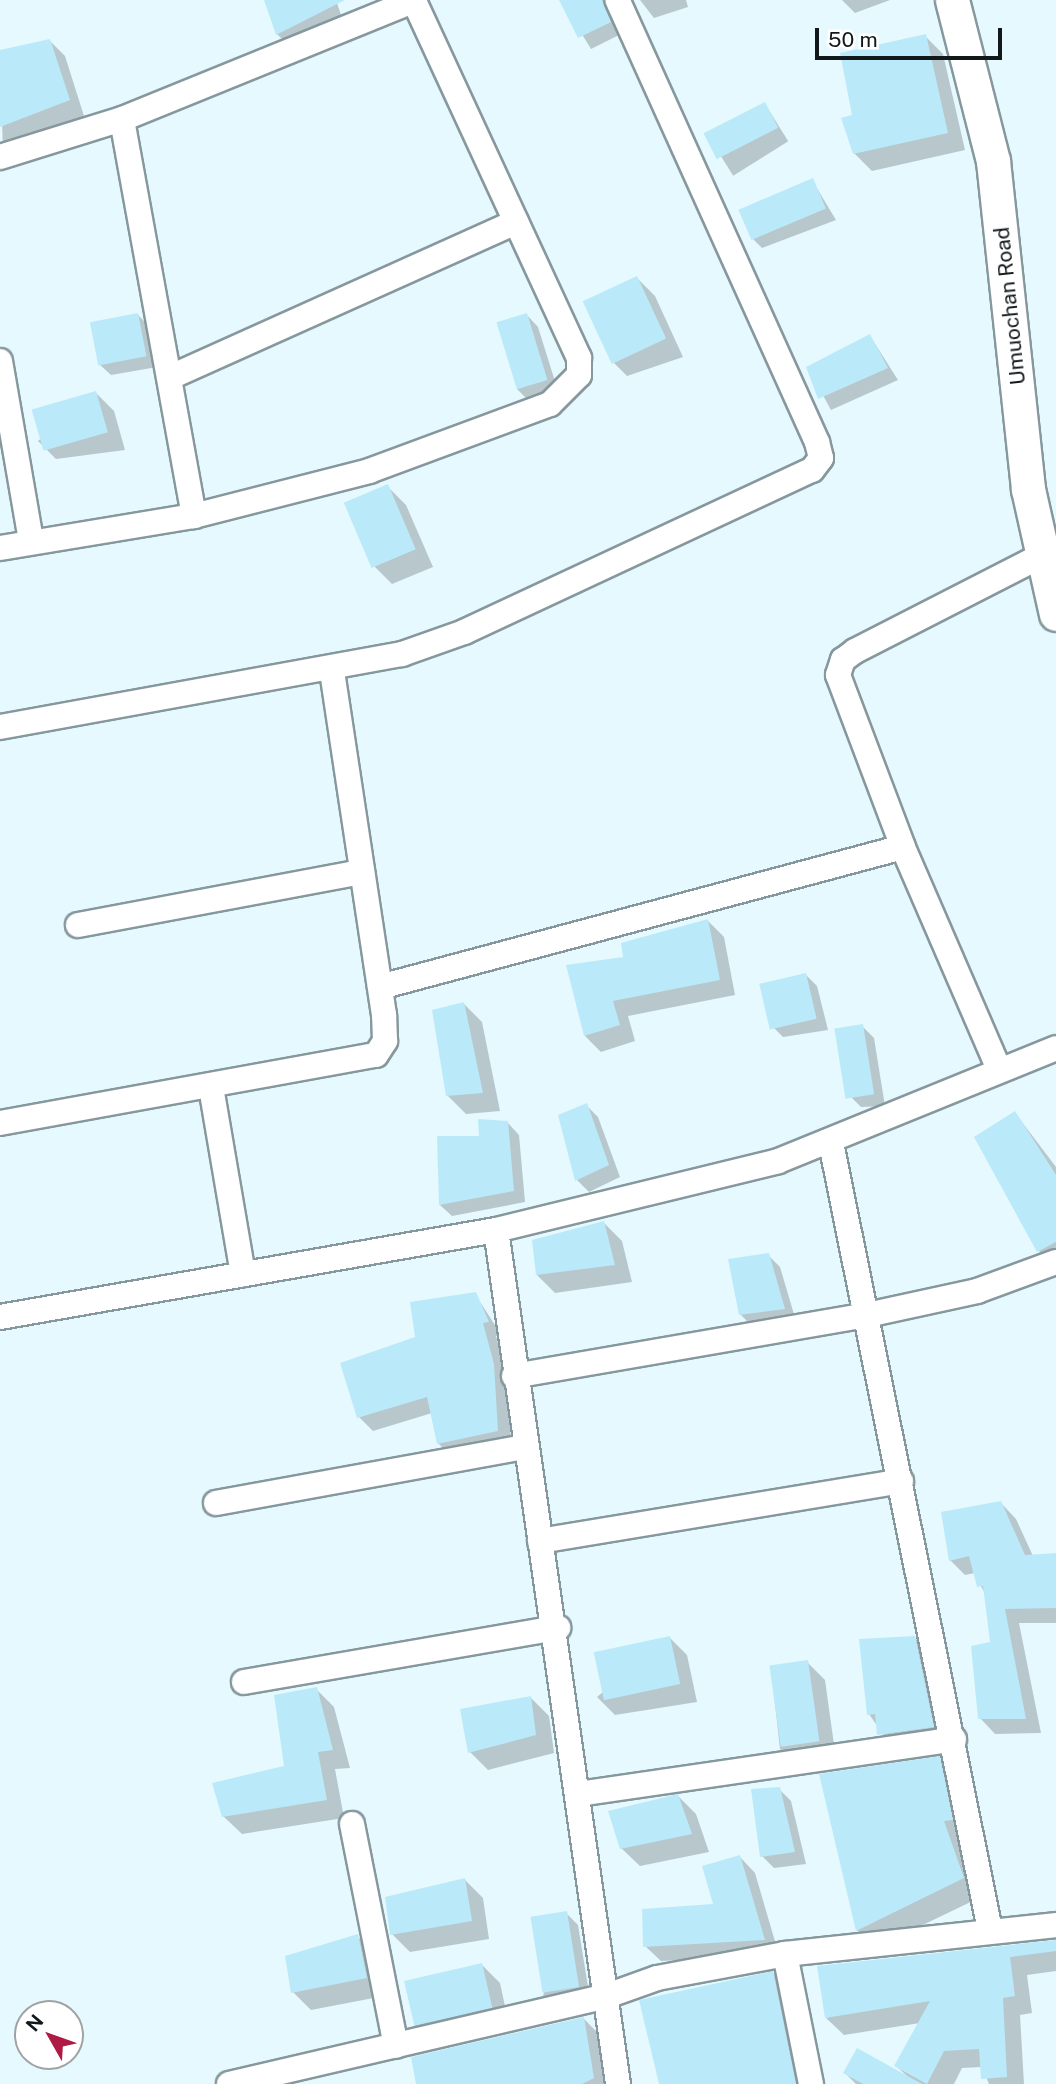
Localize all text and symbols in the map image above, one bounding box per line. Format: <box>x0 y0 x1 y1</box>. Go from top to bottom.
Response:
scale bar <box>818 14 1005 58</box>
text: 50 m <box>828 27 878 52</box>
street label: Umuochan Road <box>989 226 1031 386</box>
north arrow <box>14 2000 84 2070</box>
text: N <box>21 2010 48 2036</box>

